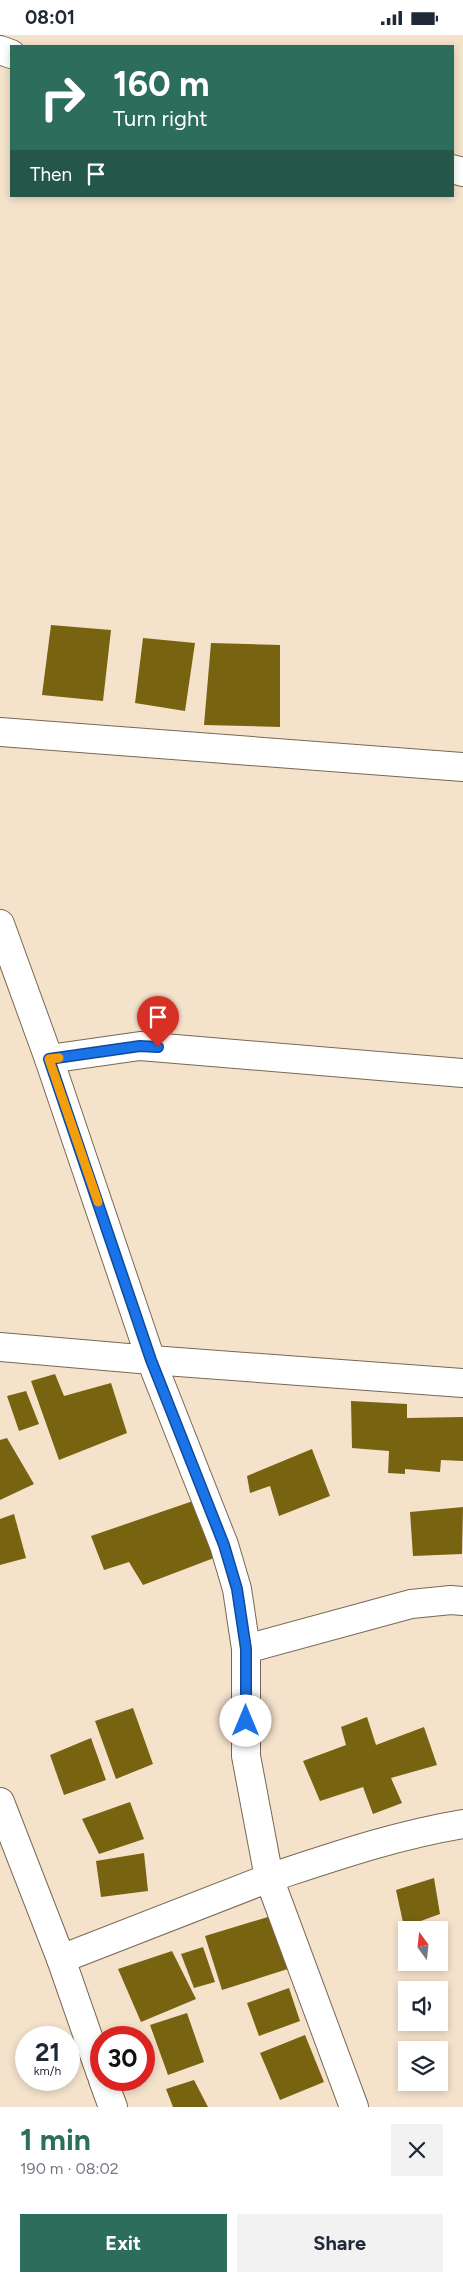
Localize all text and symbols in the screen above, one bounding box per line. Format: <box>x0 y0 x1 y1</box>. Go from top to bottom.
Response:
text: 08:01 <box>25 6 75 29</box>
text: 160 m <box>113 63 210 105</box>
icon: right <box>30 65 95 130</box>
text: Turn right <box>113 105 208 132</box>
icon: arrive <box>82 160 110 188</box>
text: Then <box>30 163 72 186</box>
pin <box>137 996 179 1047</box>
icon: arrive <box>144 1003 172 1031</box>
position arrow <box>219 1694 271 1746</box>
north arrow <box>398 1921 448 1971</box>
map controls <box>398 1921 448 2091</box>
button: sound <box>398 1981 448 2031</box>
speed limit sign: 30 <box>90 2026 155 2091</box>
text: 21 <box>35 2037 60 2067</box>
button: layers <box>398 2041 448 2091</box>
text: km/h <box>34 2064 61 2078</box>
text: 1 min <box>20 2121 91 2158</box>
button: close <box>391 2124 443 2176</box>
text: 190 m · 08:02 <box>20 2159 119 2178</box>
button: Exit <box>20 2214 227 2272</box>
button: Share <box>237 2214 443 2272</box>

